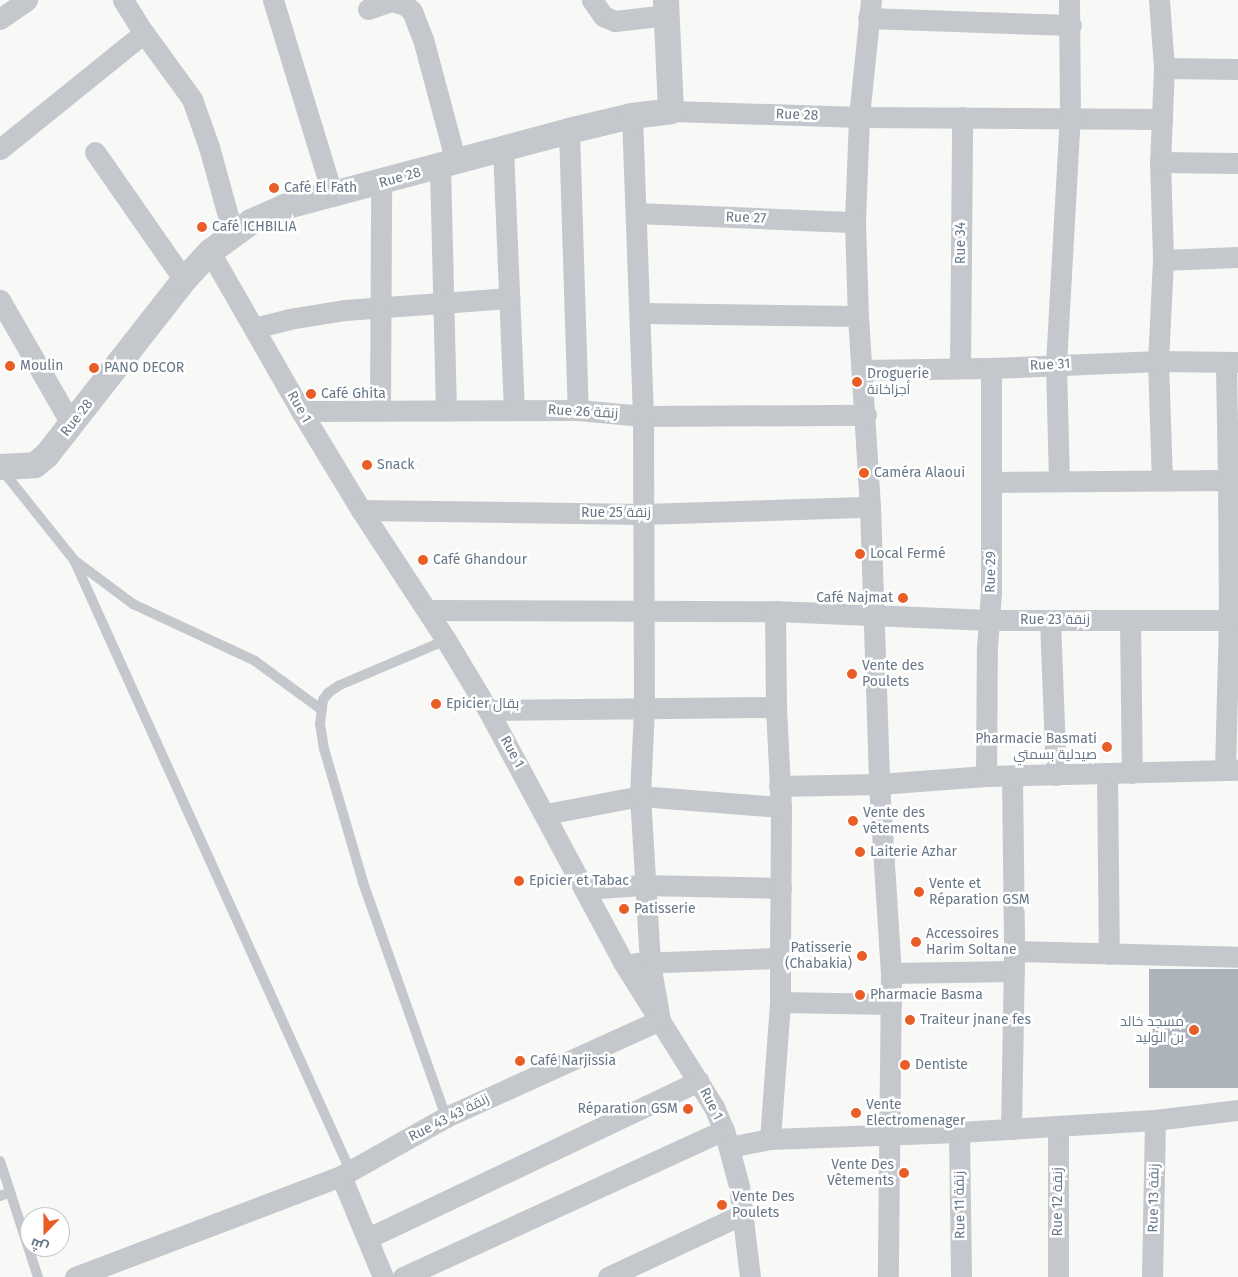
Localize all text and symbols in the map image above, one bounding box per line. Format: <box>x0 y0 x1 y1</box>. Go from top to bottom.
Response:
street label: Rue 28 <box>775 106 819 124</box>
street label: Rue 28 <box>377 164 423 192</box>
place label: Café El Fath <box>284 180 357 196</box>
marker: Café El Fath <box>268 182 280 194</box>
street label: Rue 27 <box>725 209 767 227</box>
place label: Café ICHBILIA <box>212 219 296 235</box>
marker: Café ICHBILIA <box>196 221 208 233</box>
street label: Rue 34 <box>953 222 969 264</box>
street label: Rue 31 <box>1029 356 1071 374</box>
place label: Moulin <box>20 358 63 374</box>
marker: Moulin <box>4 360 16 372</box>
place label: PANO DECOR <box>104 360 184 376</box>
marker: PANO DECOR <box>88 362 100 374</box>
place label: Droguerie أجزاخانة <box>867 366 929 398</box>
marker: Droguerie أجزاخانة <box>851 376 863 388</box>
place label: Café Ghita <box>321 386 386 402</box>
street label: Rue 1 <box>283 388 315 426</box>
marker: Café Ghita <box>305 388 317 400</box>
street label: Rue 28 <box>57 396 97 440</box>
street label: Rue 26 زنقة <box>547 402 619 422</box>
place label: Snack <box>377 457 414 473</box>
marker: Snack <box>361 459 373 471</box>
place label: Caméra Alaoui <box>874 465 965 481</box>
marker: Caméra Alaoui <box>858 467 870 479</box>
street label: Rue 25 زنقة <box>581 505 651 521</box>
place label: Local Fermé <box>870 546 946 562</box>
marker: Local Fermé <box>854 548 866 560</box>
street label: Rue 29 <box>982 551 1000 593</box>
place label: Café Ghandour <box>433 552 527 568</box>
marker: Café Ghandour <box>417 554 429 566</box>
place label: Café Najmat <box>816 590 893 606</box>
marker: Café Najmat <box>897 592 909 604</box>
street label: Rue 23 زنقة <box>1020 612 1090 628</box>
place label: Vente des Poulets <box>862 658 924 690</box>
marker: Vente des Poulets <box>846 668 858 680</box>
place label: Epicier بقال <box>446 696 519 712</box>
marker: Epicier بقال <box>430 698 442 710</box>
place label: Pharmacie Basmati صيدلية بسمتي <box>975 731 1097 764</box>
street label: Rue 1 <box>496 733 528 771</box>
marker: Pharmacie Basmati صيدلية بسمتي <box>1101 741 1113 753</box>
place label: Vente des vêtements <box>863 805 929 838</box>
marker: Vente des vêtements <box>847 815 859 827</box>
place label: Laiterie Azhar <box>870 844 957 860</box>
marker: Laiterie Azhar <box>854 846 866 858</box>
place label: Epicier et Tabac <box>529 873 629 889</box>
marker: Epicier et Tabac <box>513 875 525 887</box>
place label: Vente et Réparation GSM <box>929 876 1030 909</box>
marker: Vente et Réparation GSM <box>913 886 925 898</box>
place label: Patisserie <box>634 901 696 917</box>
marker: Patisserie <box>618 903 630 915</box>
place label: Accessoires Harim Soltane <box>926 926 1017 959</box>
marker: Accessoires Harim Soltane <box>910 936 922 948</box>
place label: Patisserie (Chabakia) <box>785 940 852 972</box>
marker: Patisserie (Chabakia) <box>856 950 868 962</box>
place label: Pharmacie Basma <box>870 987 983 1003</box>
marker: Pharmacie Basma <box>854 989 866 1001</box>
place label: Traiteur jnane fes <box>920 1012 1031 1028</box>
marker: Traiteur jnane fes <box>904 1014 916 1026</box>
place label: مسجد خالد بن الوليد <box>1120 1014 1184 1046</box>
marker: مسجد خالد بن الوليد <box>1188 1024 1200 1036</box>
place label: Café Narjissia <box>530 1053 616 1069</box>
marker: Café Narjissia <box>514 1055 526 1067</box>
place label: Dentiste <box>915 1057 968 1073</box>
marker: Dentiste <box>899 1059 911 1071</box>
street label: Rue 1 <box>696 1085 726 1123</box>
street label: Rue 43 زنقة 43 <box>406 1090 492 1146</box>
place label: Vente Electromenager <box>866 1097 965 1130</box>
place label: Réparation GSM <box>577 1101 678 1117</box>
marker: Réparation GSM <box>682 1103 694 1115</box>
marker: Vente Electromenager <box>850 1107 862 1119</box>
place label: Vente Des Vêtements <box>827 1157 894 1190</box>
street label: Rue 13 زنقة <box>1145 1163 1163 1233</box>
marker: Vente Des Vêtements <box>898 1167 910 1179</box>
street label: Rue 12 زنقة <box>1050 1167 1066 1237</box>
street label: Rue 11 زنقة <box>951 1171 969 1239</box>
place label: Vente Des Poulets <box>732 1189 795 1222</box>
marker: Vente Des Poulets <box>716 1199 728 1211</box>
north arrow <box>20 1207 70 1257</box>
text: ش <box>28 1234 51 1257</box>

